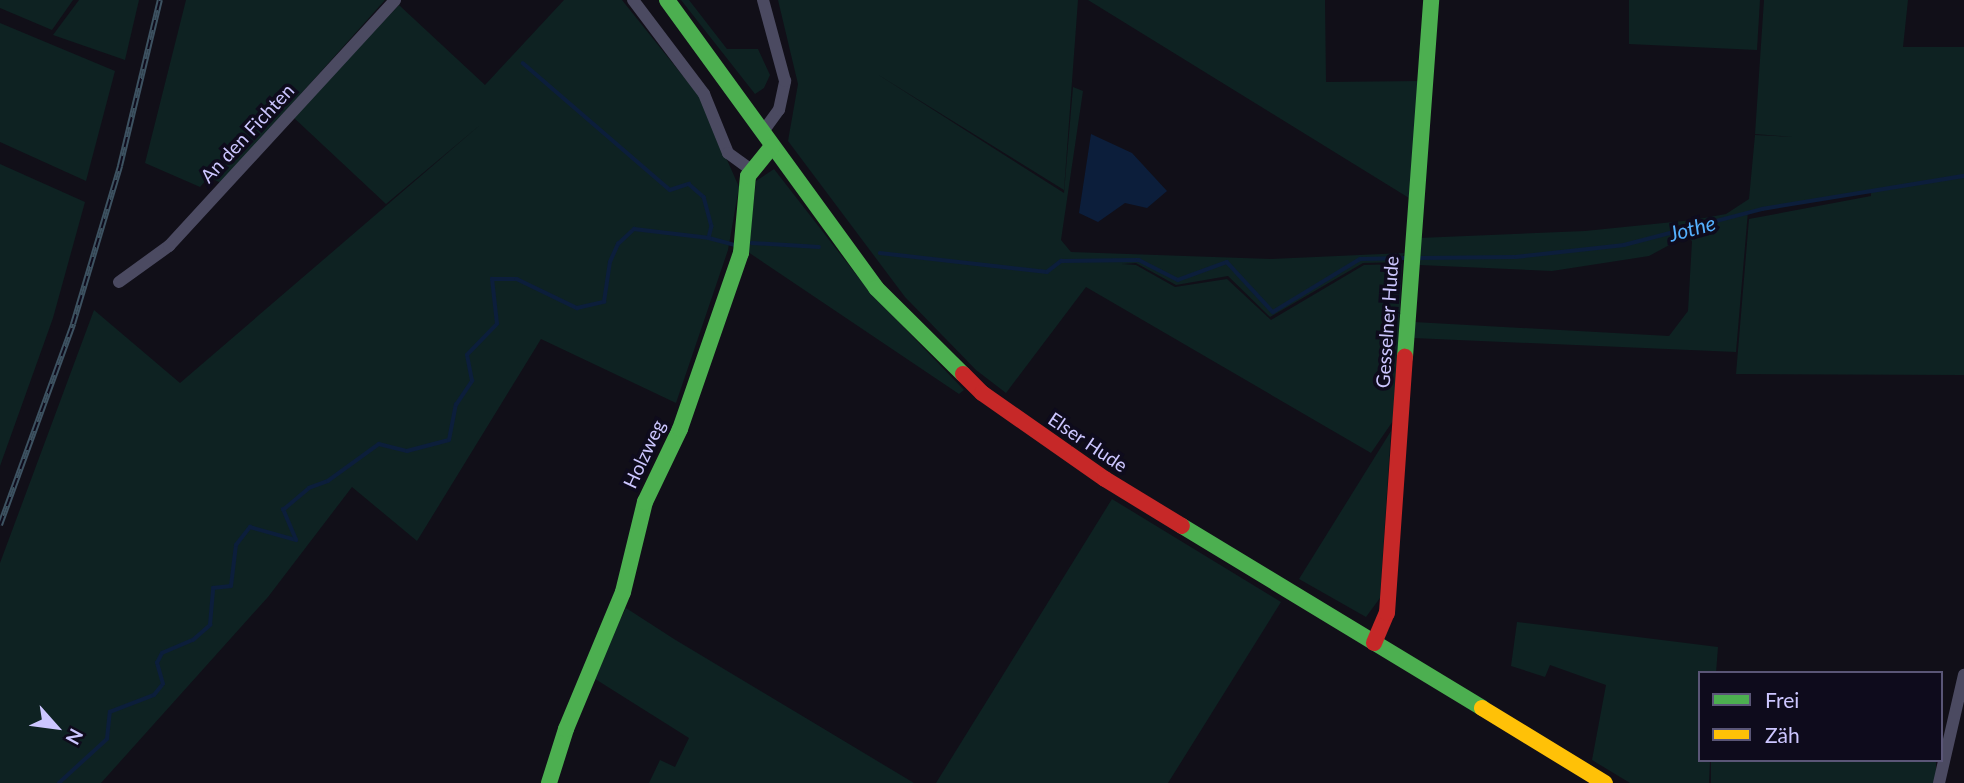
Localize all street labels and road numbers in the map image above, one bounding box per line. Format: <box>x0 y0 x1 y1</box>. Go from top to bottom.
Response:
street label: An den Fichten <box>195 79 299 187</box>
street label: Gesselner Hude <box>1371 255 1403 389</box>
street label: Elser Hude <box>1044 407 1132 477</box>
street label: Holzweg <box>618 416 670 492</box>

